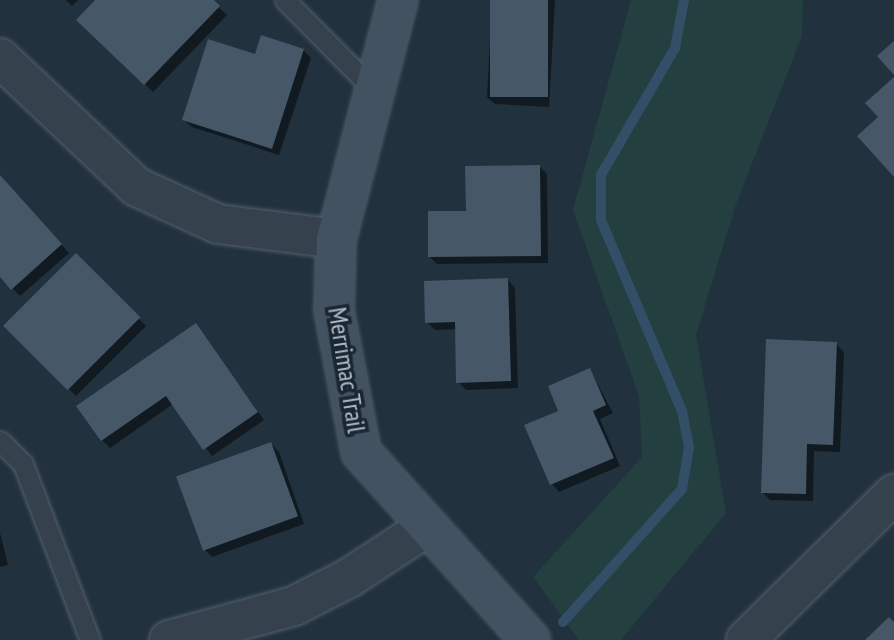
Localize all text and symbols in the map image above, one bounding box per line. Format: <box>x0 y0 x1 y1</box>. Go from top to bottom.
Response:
street label: Merrimac Trail <box>322 304 372 436</box>

